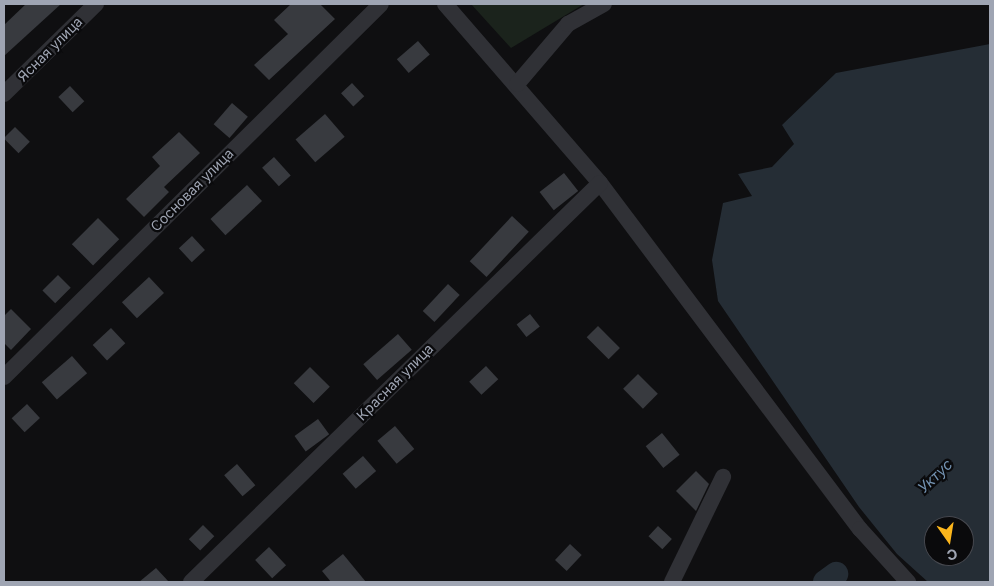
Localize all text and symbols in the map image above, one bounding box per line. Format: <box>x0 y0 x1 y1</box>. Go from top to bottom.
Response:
street label: Ясная улица <box>14 13 86 85</box>
street label: Сосновая улица <box>147 145 237 235</box>
street label: Красная улица <box>353 340 437 424</box>
water label: Уктус <box>914 455 956 497</box>
north arrow <box>924 516 974 566</box>
text: С <box>945 546 959 565</box>

